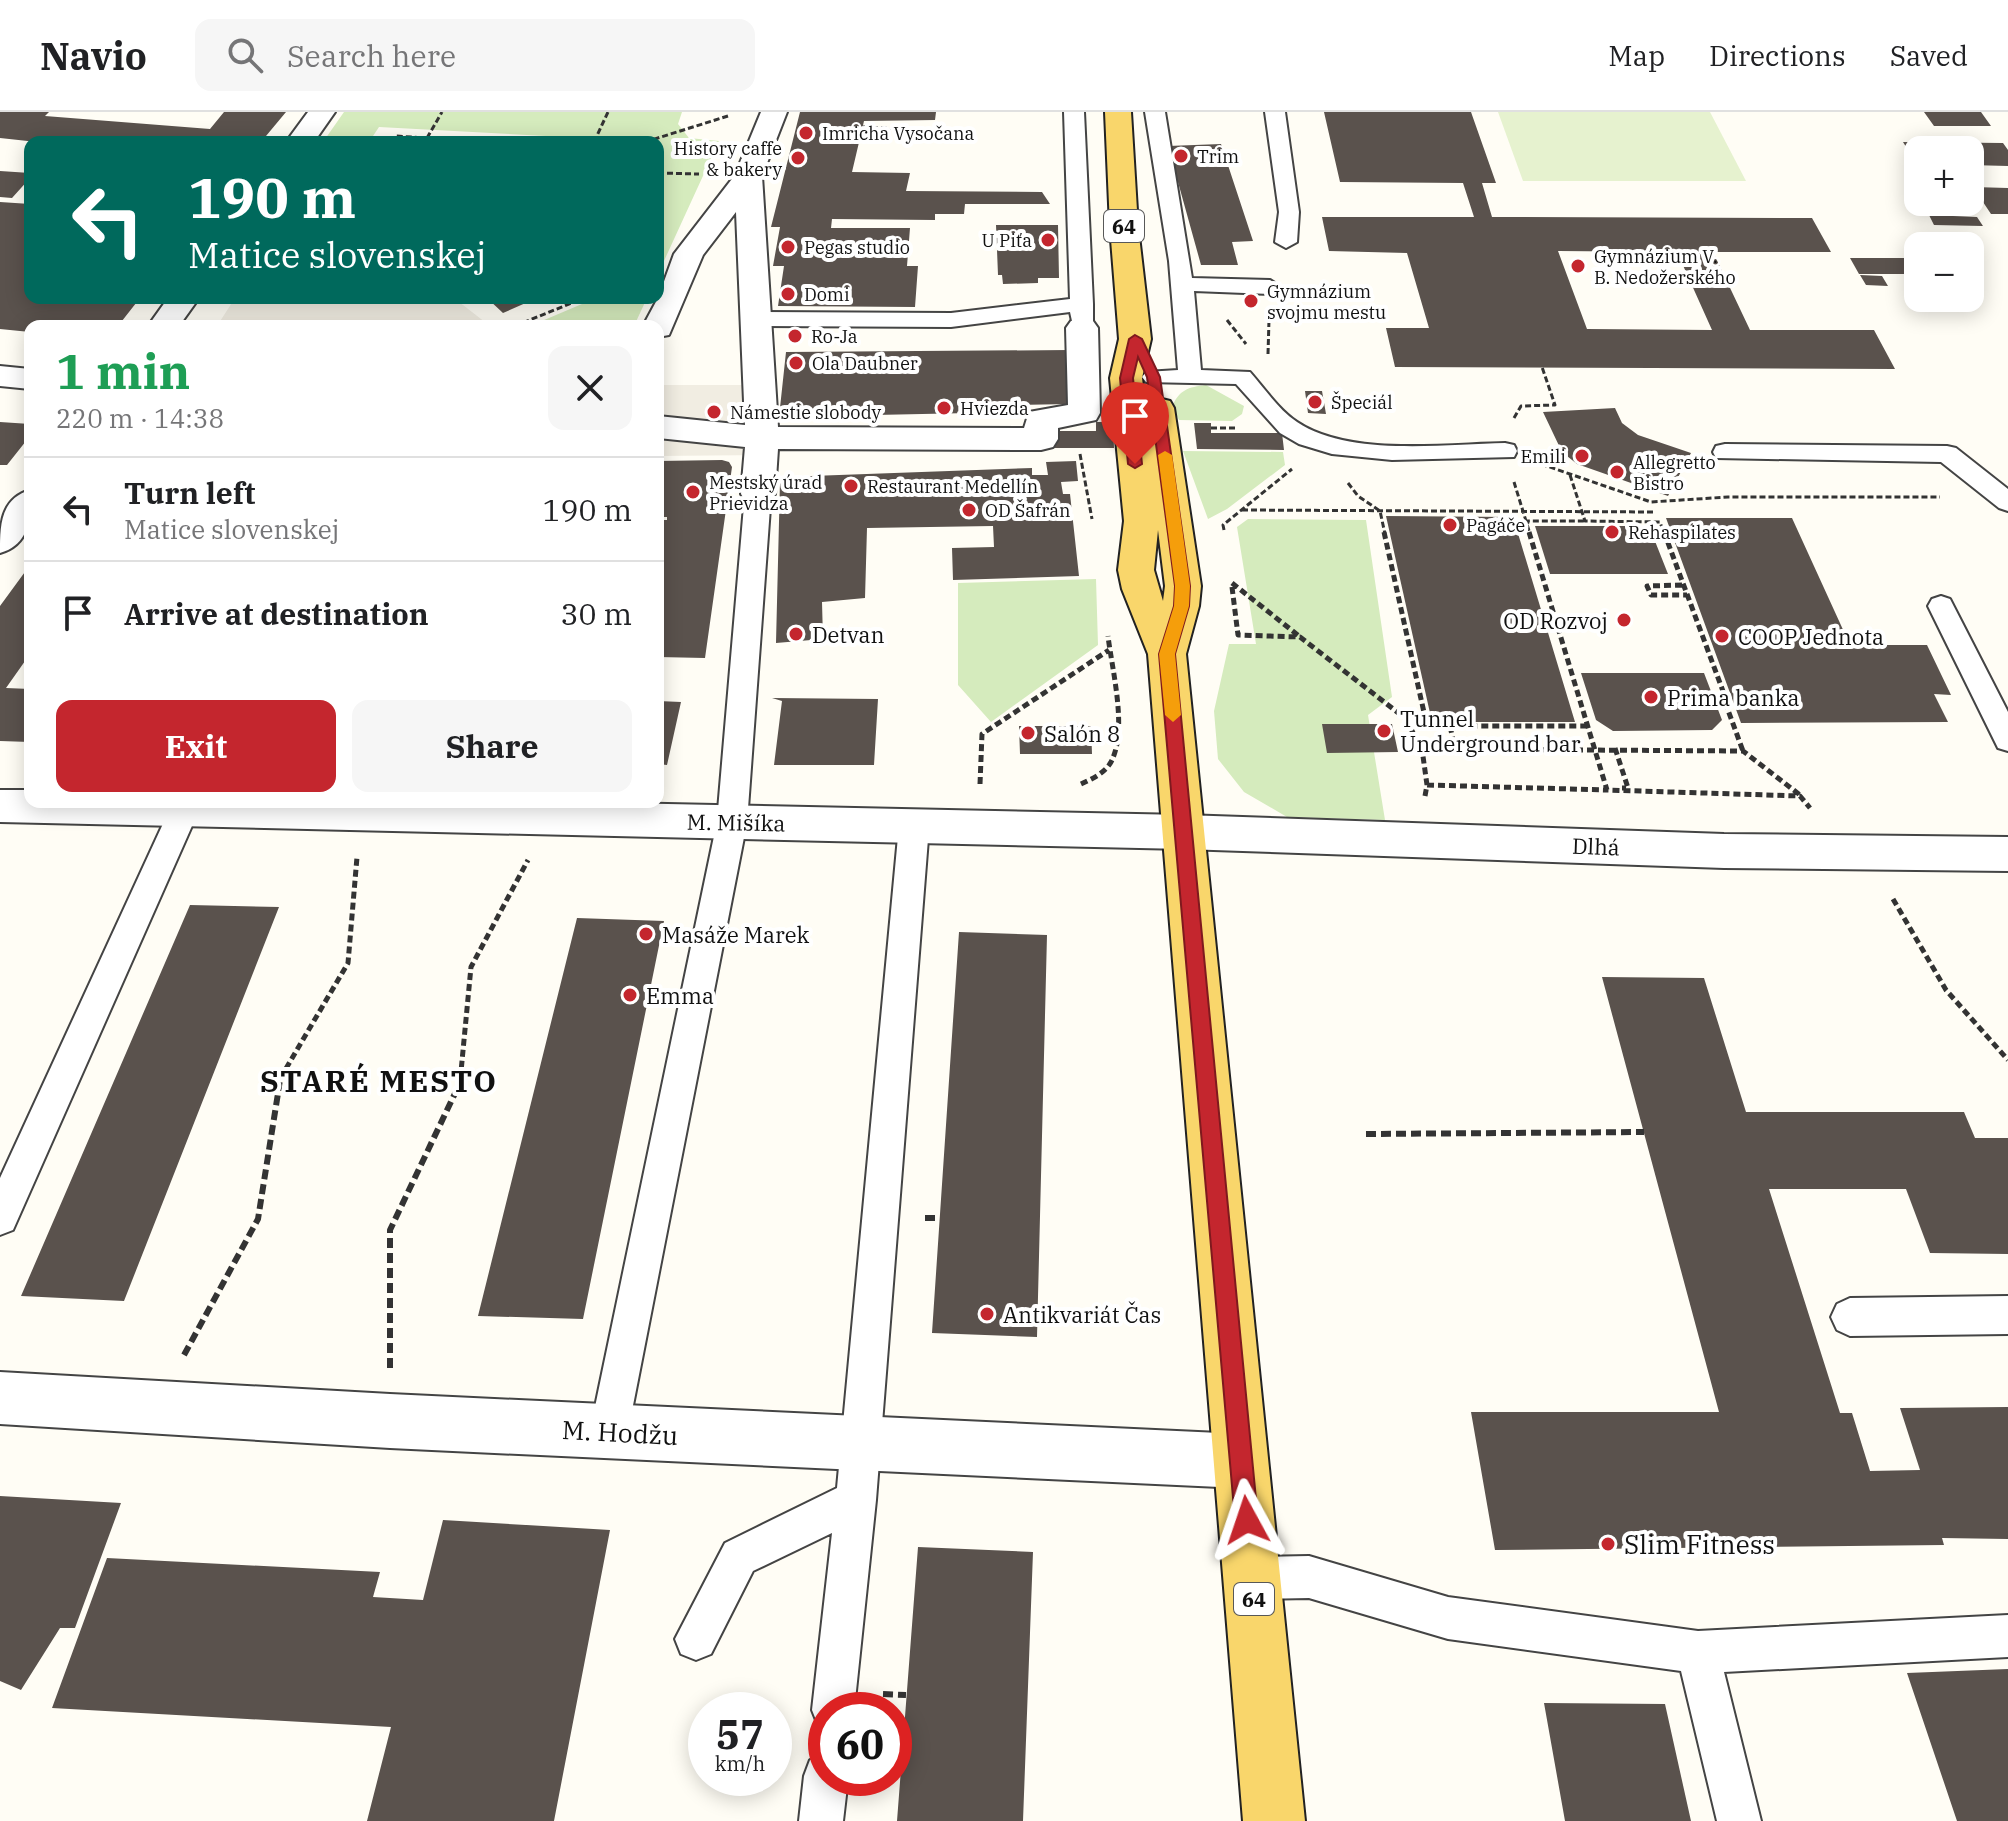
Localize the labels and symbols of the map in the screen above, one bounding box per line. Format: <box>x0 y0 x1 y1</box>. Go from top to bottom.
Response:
place label: Imricha Vysočana <box>822 122 974 145</box>
marker: Imricha Vysočana <box>797 124 815 142</box>
place label: History caffe & bakery <box>674 137 782 181</box>
place label: Trim <box>1197 145 1239 168</box>
marker: Trim <box>1172 147 1190 165</box>
marker: History caffe & bakery <box>789 149 807 167</box>
road number: 64 <box>1104 210 1144 242</box>
place label: U Piťa <box>981 229 1032 252</box>
marker: U Piťa <box>1039 231 1057 249</box>
place label: Pegas studio <box>804 236 910 259</box>
marker: Pegas studio <box>779 238 797 256</box>
place label: Gymnázium V. B. Nedožerského <box>1594 245 1736 289</box>
marker: Gymnázium V. B. Nedožerského <box>1569 257 1587 275</box>
place label: Gymnázium svojmu mestu <box>1267 280 1386 324</box>
place label: Domi <box>804 283 850 306</box>
marker: Domi <box>779 285 797 303</box>
marker: Gymnázium svojmu mestu <box>1242 292 1260 310</box>
place label: Ro-Ja <box>811 325 858 348</box>
marker: Ro-Ja <box>786 327 804 345</box>
place label: Ola Daubner <box>812 352 918 375</box>
marker: Ola Daubner <box>787 354 805 372</box>
pin <box>1101 382 1169 464</box>
place label: Špeciál <box>1331 390 1393 414</box>
marker: Špeciál <box>1306 393 1324 411</box>
place label: Hviezda <box>960 397 1029 420</box>
marker: Hviezda <box>935 399 953 417</box>
place label: Námestie slobody <box>730 401 882 424</box>
marker: Námestie slobody <box>705 403 723 421</box>
place label: Emili <box>1521 445 1566 468</box>
marker: Emili <box>1573 447 1591 465</box>
place label: Allegretto Bistro <box>1633 451 1716 495</box>
marker: Allegretto Bistro <box>1608 463 1626 481</box>
place label: Mestský úrad Prievidza <box>709 471 822 515</box>
place label: Restaurant Medellín <box>867 475 1038 498</box>
marker: Restaurant Medellín <box>842 477 860 495</box>
marker: Mestský úrad Prievidza <box>684 483 702 501</box>
place label: OD Šafrán <box>985 498 1071 522</box>
marker: OD Šafrán <box>960 501 978 519</box>
place label: Pagáče <box>1466 514 1525 537</box>
marker: Pagáče <box>1441 516 1459 534</box>
place label: Rehaspilates <box>1628 521 1736 544</box>
marker: Rehaspilates <box>1603 523 1621 541</box>
place label: OD Rozvoj <box>1503 606 1608 635</box>
marker: OD Rozvoj <box>1615 611 1633 629</box>
place label: Detvan <box>812 620 885 649</box>
place label: COOP Jednota <box>1738 622 1884 651</box>
marker: Detvan <box>787 625 805 643</box>
marker: COOP Jednota <box>1713 627 1731 645</box>
place label: Prima banka <box>1667 683 1800 712</box>
marker: Prima banka <box>1642 688 1660 706</box>
place label: Tunnel Underground bar <box>1400 704 1581 758</box>
place label: Salón 8 <box>1044 719 1120 748</box>
marker: Tunnel Underground bar <box>1375 722 1393 740</box>
marker: Salón 8 <box>1019 724 1037 742</box>
street label: M. Mišíka <box>686 807 786 837</box>
street label: Dlhá <box>1572 831 1620 861</box>
place label: Masáže Marek <box>662 920 810 949</box>
marker: Masáže Marek <box>637 925 655 943</box>
place label: Emma <box>646 981 714 1010</box>
marker: Emma <box>621 986 639 1004</box>
district label: STARÉ MESTO <box>260 1061 498 1100</box>
place label: Antikvariát Čas <box>1003 1300 1161 1329</box>
marker: Antikvariát Čas <box>978 1305 996 1323</box>
street label: M. Hodžu <box>561 1412 679 1452</box>
position arrow <box>1205 1478 1289 1562</box>
place label: Slim Fitness <box>1624 1527 1775 1561</box>
marker: Slim Fitness <box>1599 1535 1617 1553</box>
road number: 64 <box>1234 1583 1274 1615</box>
speed limit sign: 60 <box>808 1692 912 1796</box>

